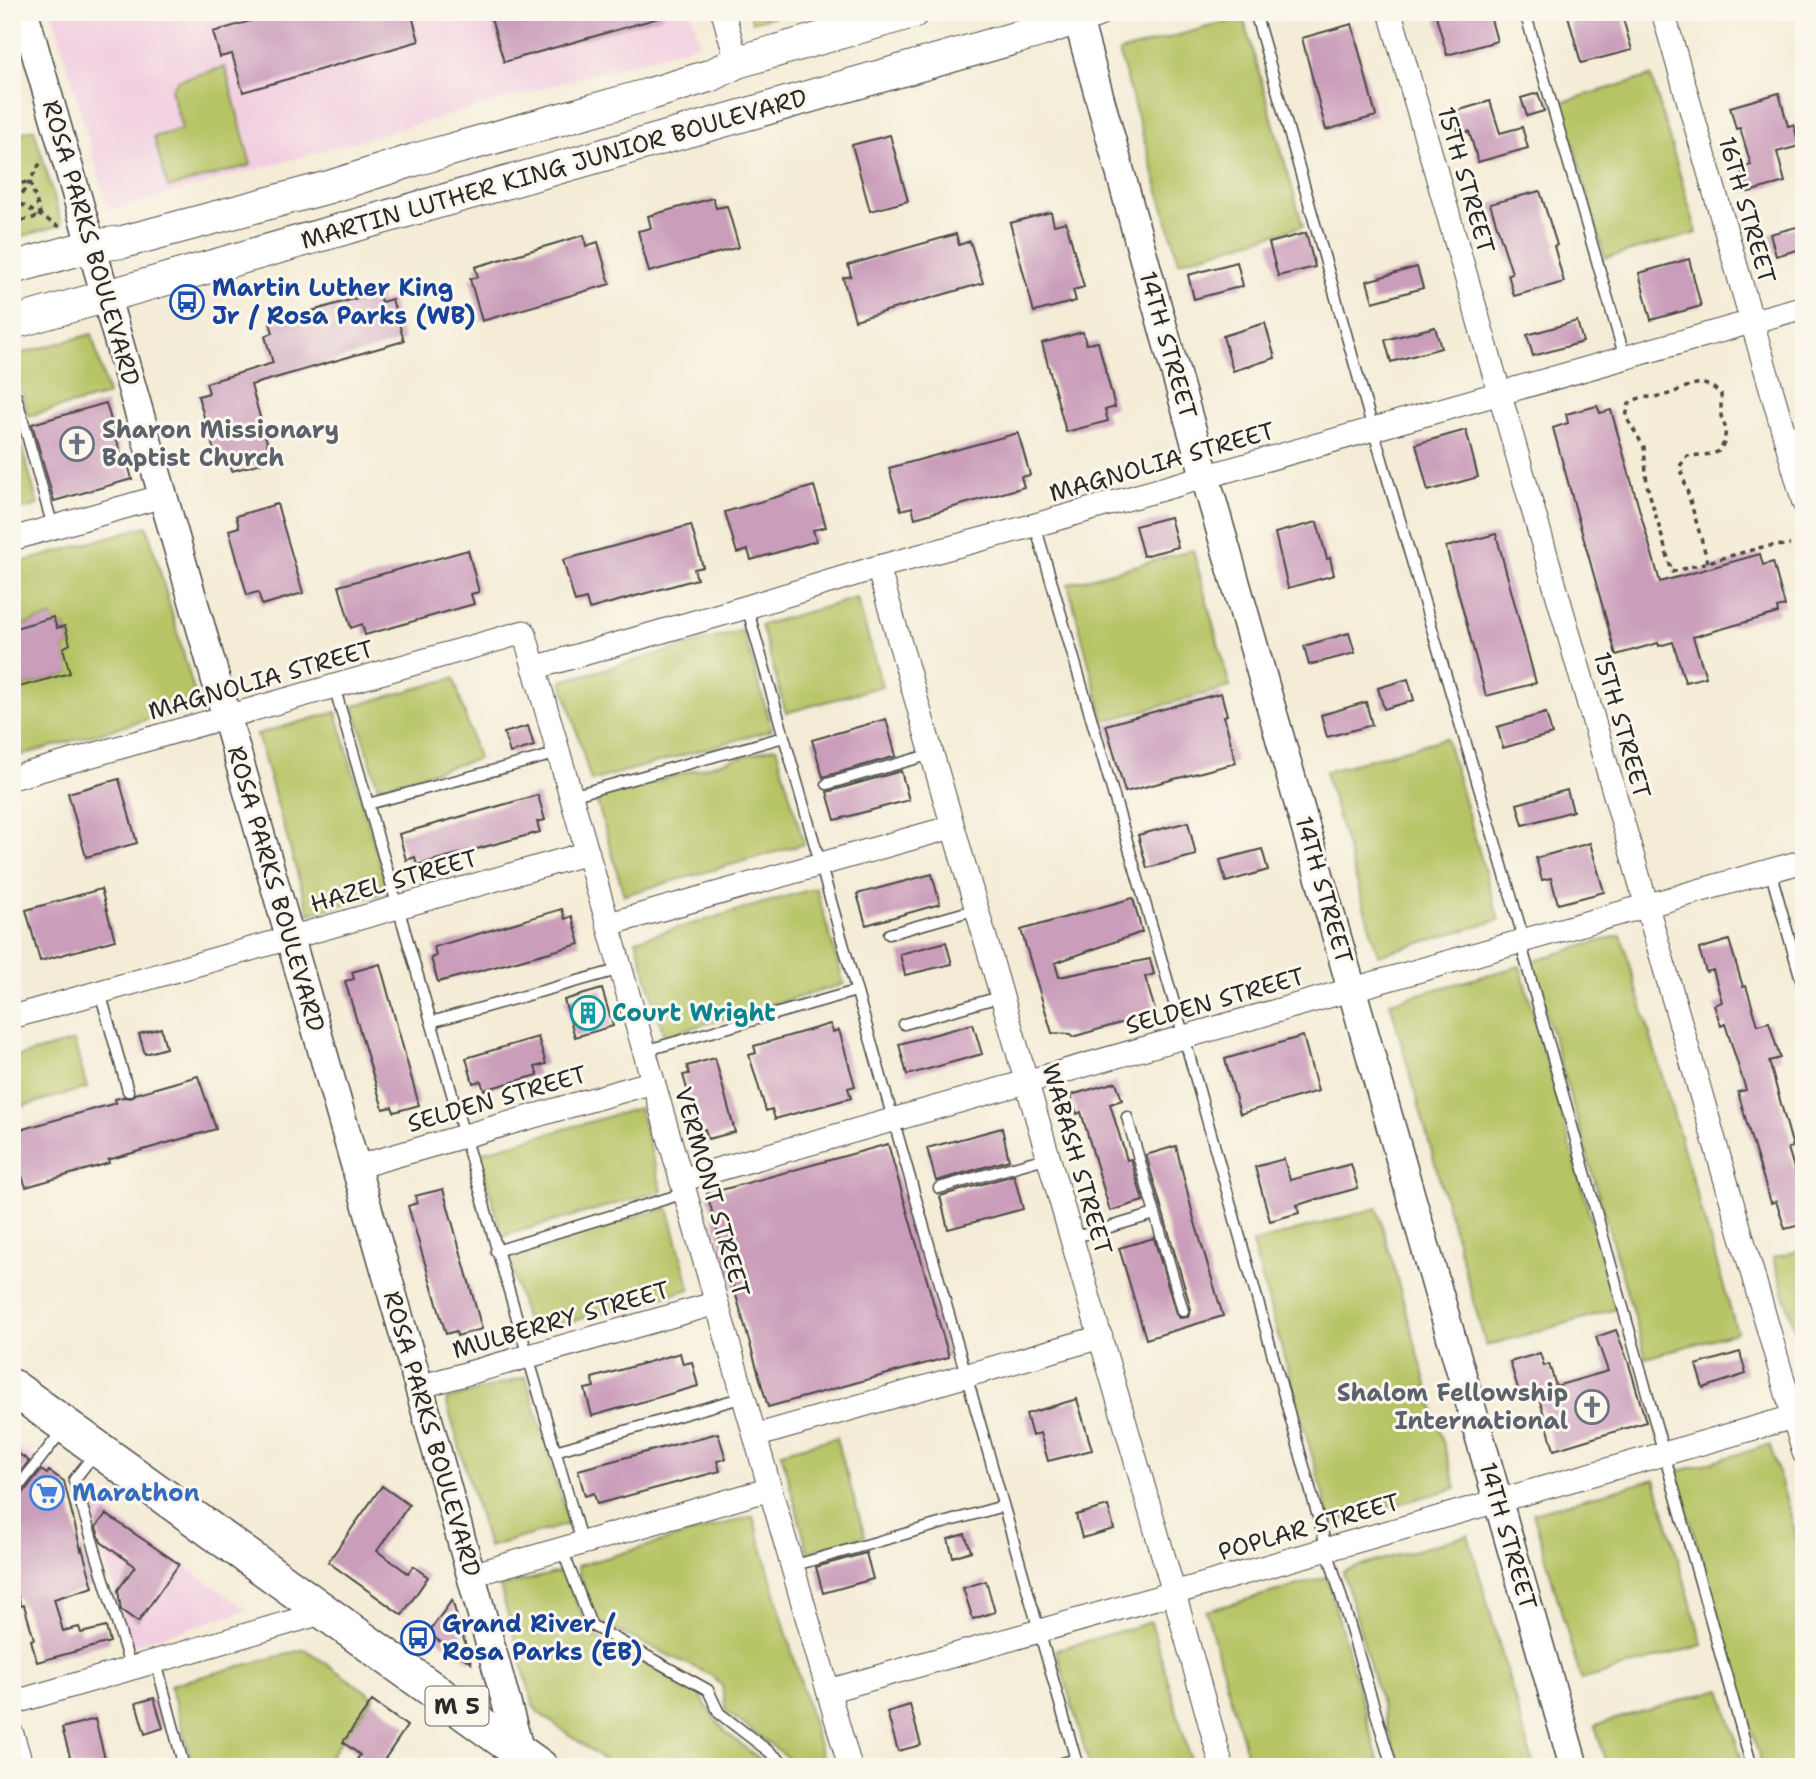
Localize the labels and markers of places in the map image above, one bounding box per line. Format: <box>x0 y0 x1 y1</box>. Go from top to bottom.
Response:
place label: Martin Luther King Jr / Rosa Parks (WB) <box>212 272 476 332</box>
bus stop icon: Martin Luther King Jr / Rosa Parks (WB) <box>168 283 206 321</box>
place label: Sharon Missionary Baptist Church <box>102 414 339 474</box>
church icon: Sharon Missionary Baptist Church <box>58 425 96 463</box>
building icon: Court Wright <box>569 994 607 1032</box>
place label: Court Wright <box>612 997 776 1029</box>
place label: Shalom Fellowship International <box>1337 1377 1568 1437</box>
church icon: Shalom Fellowship International <box>1573 1388 1611 1426</box>
supermarket icon: Marathon <box>28 1474 66 1512</box>
place label: Marathon <box>72 1477 200 1509</box>
place label: Grand River / Rosa Parks (EB) <box>442 1608 642 1668</box>
bus stop icon: Grand River / Rosa Parks (EB) <box>399 1619 437 1657</box>

